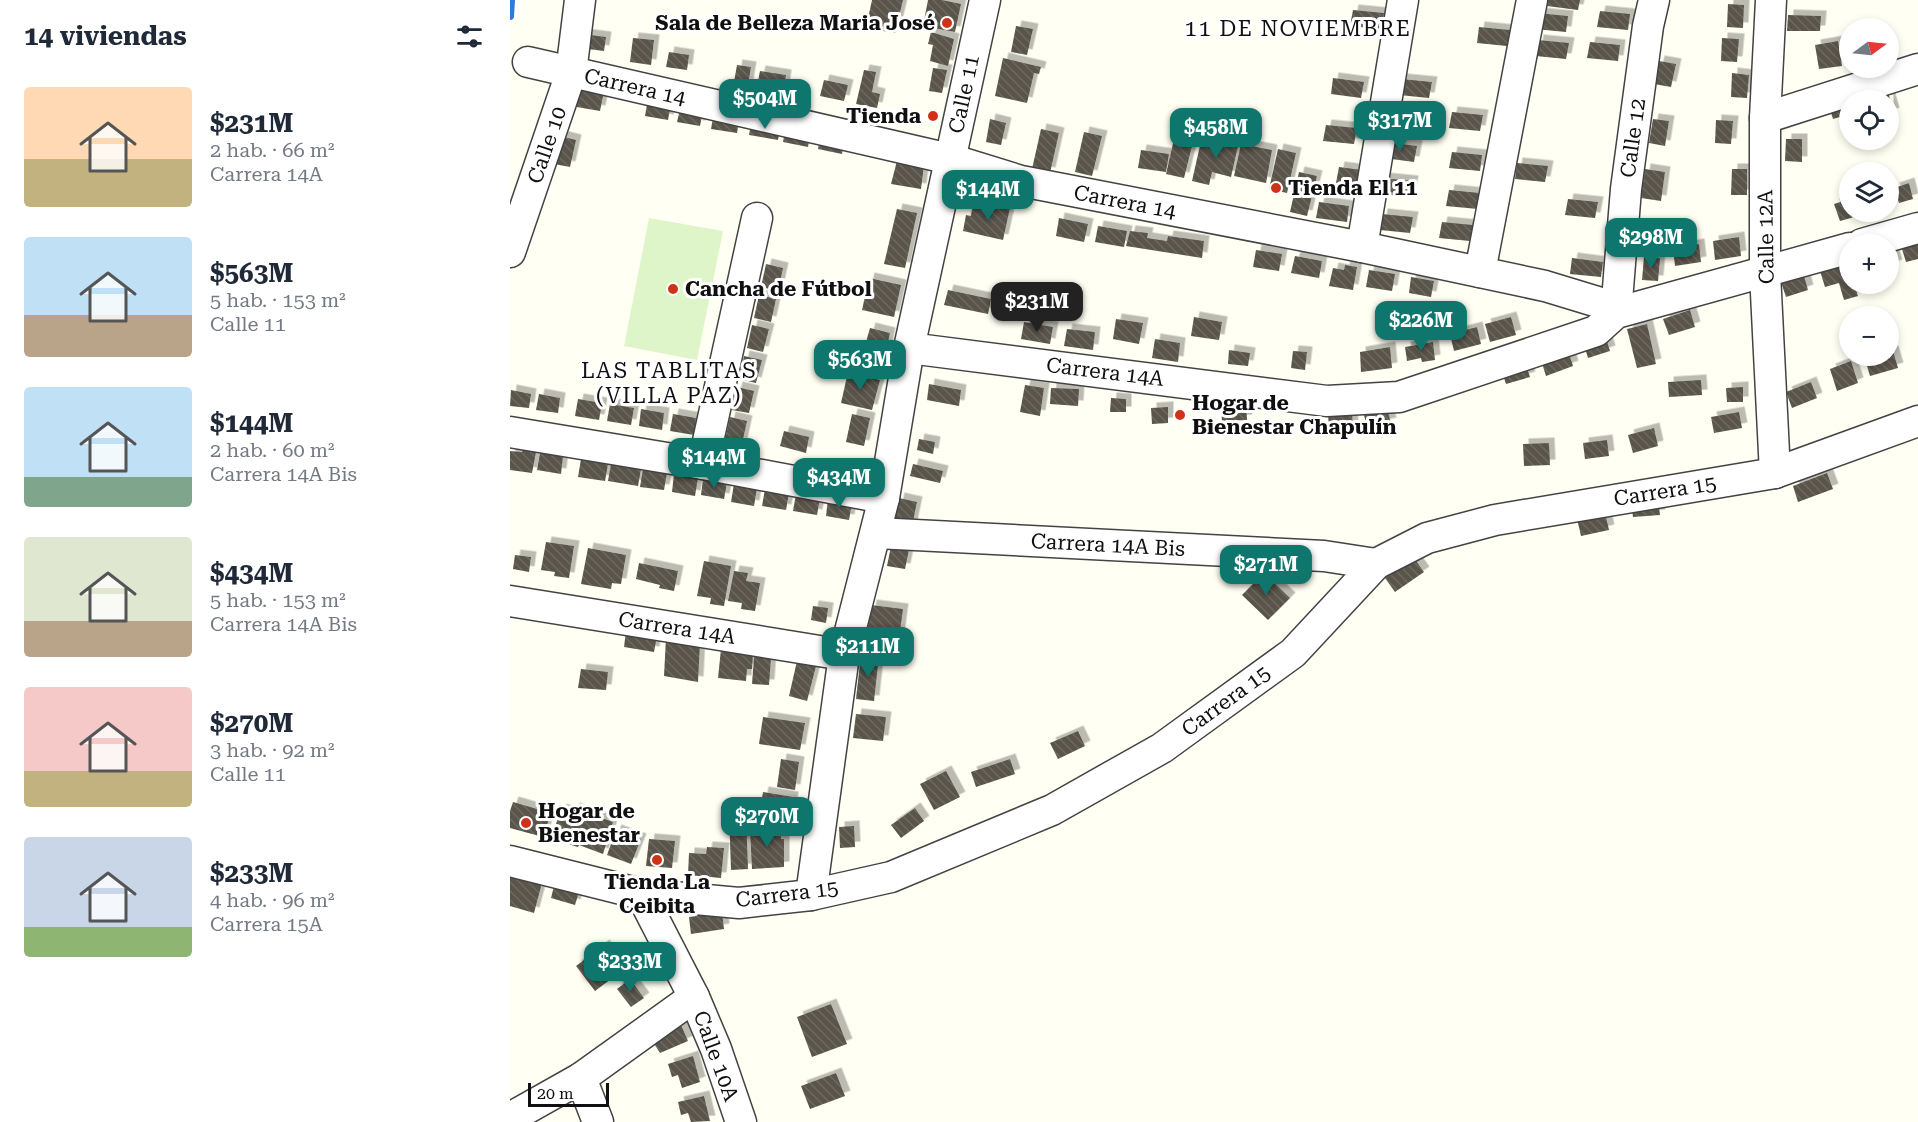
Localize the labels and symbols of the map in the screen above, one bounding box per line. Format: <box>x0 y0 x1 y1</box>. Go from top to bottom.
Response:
place label: Sala de Belleza Maria José <box>655 11 935 35</box>
marker: Sala de Belleza Maria José <box>940 16 954 30</box>
district label: 11 DE NOVIEMBRE <box>1185 16 1411 41</box>
north arrow <box>1839 18 1899 78</box>
street label: Calle 11 <box>944 52 984 136</box>
street label: Carrera 14 <box>582 64 688 110</box>
pin: $504M <box>723 79 807 130</box>
street label: Calle 12 <box>1616 97 1650 179</box>
pin: $317M <box>1358 101 1442 152</box>
street label: Calle 10 <box>523 103 571 187</box>
place label: Tienda <box>846 104 922 128</box>
pin: $458M <box>1174 108 1258 159</box>
marker: Tienda <box>926 109 940 123</box>
pin: $144M <box>946 170 1030 221</box>
place label: Tienda El 11 <box>1288 176 1418 200</box>
street label: Carrera 14 <box>1072 180 1178 224</box>
marker: Tienda El 11 <box>1269 181 1283 195</box>
street label: Calle 12A <box>1753 189 1779 284</box>
pin: $298M <box>1609 218 1693 269</box>
place label: Cancha de Fútbol <box>685 277 872 301</box>
marker: Cancha de Fútbol <box>666 282 680 296</box>
pin: $231M <box>995 282 1079 333</box>
pin: $226M <box>1379 301 1463 352</box>
pin: $563M <box>818 340 902 391</box>
street label: Carrera 14A <box>1045 353 1166 391</box>
district label: LAS TABLITAS (VILLA PAZ) <box>581 358 757 408</box>
place label: Hogar de Bienestar Chapulín <box>1192 391 1397 439</box>
marker: Hogar de Bienestar Chapulín <box>1173 408 1187 422</box>
pin: $144M <box>672 438 756 489</box>
pin: $434M <box>797 458 881 509</box>
street label: Carrera 15 <box>1612 471 1718 511</box>
street label: Carrera 14A Bis <box>1030 529 1186 561</box>
pin: $271M <box>1224 545 1308 596</box>
street label: Carrera 14A <box>617 607 738 649</box>
pin: $211M <box>826 627 910 678</box>
street label: Carrera 15 <box>1177 661 1275 741</box>
pin: $270M <box>725 797 809 848</box>
place label: Hogar de Bienestar <box>538 799 640 847</box>
marker: Hogar de Bienestar <box>519 816 533 830</box>
marker: Tienda La Ceibita <box>650 853 664 867</box>
place label: Tienda La Ceibita <box>604 870 711 918</box>
street label: Carrera 15 <box>734 876 840 912</box>
pin: $233M <box>588 942 672 993</box>
street label: Calle 10A <box>689 1008 744 1105</box>
scale bar <box>528 1080 609 1108</box>

